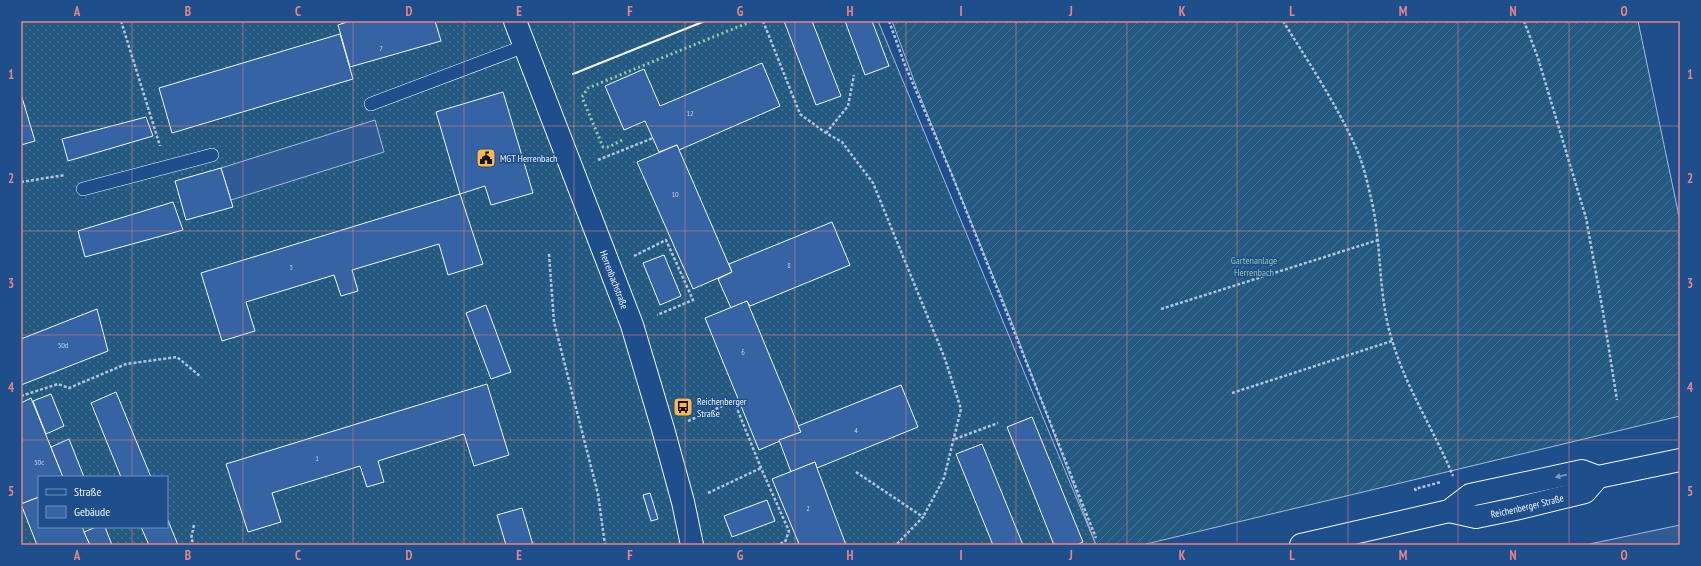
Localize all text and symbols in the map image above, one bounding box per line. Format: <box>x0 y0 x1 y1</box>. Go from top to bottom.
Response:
text: A <box>73 3 81 20</box>
text: B <box>185 3 191 20</box>
text: C <box>295 3 301 20</box>
text: D <box>406 3 413 20</box>
text: E <box>516 3 522 20</box>
text: F <box>627 3 633 20</box>
text: G <box>737 3 744 20</box>
text: H <box>847 3 854 20</box>
text: I <box>959 3 963 20</box>
text: J <box>1068 3 1073 20</box>
text: K <box>1179 3 1186 20</box>
text: L <box>1289 3 1295 20</box>
text: M <box>1399 3 1408 20</box>
text: N <box>1509 3 1517 20</box>
text: O <box>1620 3 1628 20</box>
house number: 7 <box>379 43 383 53</box>
text: 1 <box>8 66 14 83</box>
text: 1 <box>1687 66 1693 83</box>
house number: 12 <box>686 108 694 118</box>
public building icon: MGT Herrenbach <box>475 147 497 169</box>
place label: MGT Herrenbach <box>500 152 557 165</box>
text: 2 <box>8 170 14 187</box>
text: 2 <box>1687 170 1693 187</box>
house number: 10 <box>671 189 679 199</box>
street label: Herrenbachstraße <box>597 248 632 311</box>
park label: Gartenanlage Herrenbach <box>1231 254 1277 279</box>
house number: 8 <box>787 260 791 270</box>
house number: 3 <box>289 262 293 272</box>
text: 3 <box>8 275 14 292</box>
text: 3 <box>1687 275 1693 292</box>
house number: 50d <box>58 340 69 350</box>
house number: 6 <box>741 347 745 357</box>
text: 4 <box>8 379 15 396</box>
text: 4 <box>1687 379 1694 396</box>
place label: Reichenberger Straße <box>697 395 747 420</box>
bus stop icon: Reichenberger Straße <box>672 396 694 418</box>
house number: 4 <box>854 425 858 435</box>
house number: 1 <box>315 453 319 463</box>
house number: 50c <box>34 457 44 467</box>
one-way arrow <box>1555 473 1567 479</box>
legend <box>38 476 168 528</box>
text: 5 <box>8 483 14 500</box>
text: 5 <box>1687 483 1693 500</box>
text: Straße <box>74 484 101 499</box>
street label: Reichenberger Straße <box>1489 491 1565 520</box>
house number: 2 <box>806 503 810 513</box>
text: Gebäude <box>74 504 110 519</box>
text: A <box>73 547 81 564</box>
text: B <box>185 547 191 564</box>
text: C <box>295 547 301 564</box>
text: D <box>406 547 413 564</box>
text: E <box>516 547 522 564</box>
text: F <box>627 547 633 564</box>
text: G <box>737 547 744 564</box>
text: H <box>847 547 854 564</box>
text: I <box>959 547 963 564</box>
text: J <box>1068 547 1073 564</box>
text: K <box>1179 547 1186 564</box>
text: L <box>1289 547 1295 564</box>
text: M <box>1399 547 1408 564</box>
text: N <box>1509 547 1517 564</box>
text: O <box>1620 547 1628 564</box>

